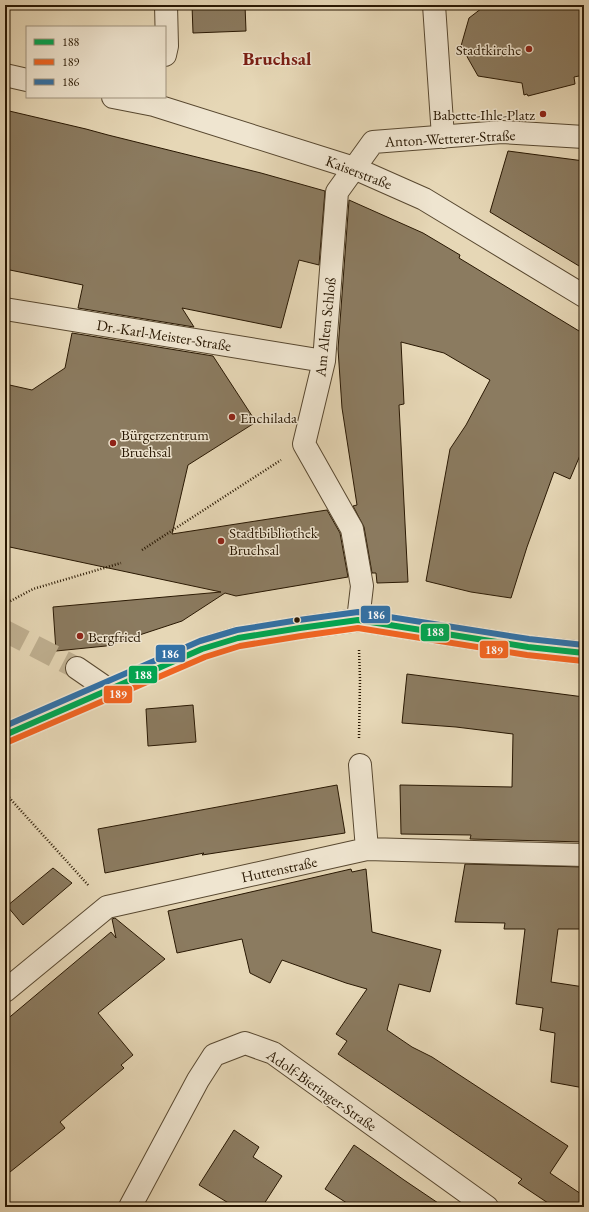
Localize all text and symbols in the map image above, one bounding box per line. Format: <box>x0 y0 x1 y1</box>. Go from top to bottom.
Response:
legend <box>26 26 166 98</box>
text: 188 <box>62 34 80 50</box>
place label: Stadtkirche <box>456 40 521 59</box>
marker: Stadtkirche <box>524 44 534 54</box>
district label: Bruchsal <box>242 46 312 71</box>
text: 189 <box>62 54 80 70</box>
text: 186 <box>62 74 80 90</box>
place label: Babette-Ihle-Platz <box>433 105 535 124</box>
marker: Babette-Ihle-Platz <box>538 109 548 119</box>
street label: Anton-Wetterer-Straße <box>383 125 516 151</box>
street label: Kaiserstraße <box>323 151 395 193</box>
street label: Am Alten Schloß <box>310 276 340 379</box>
street label: Dr.-Karl-Meister-Straße <box>95 315 233 355</box>
place label: Enchilada <box>240 408 297 427</box>
marker: Enchilada <box>227 412 237 422</box>
place label: Bürgerzentrum Bruchsal <box>121 425 209 461</box>
marker: Bürgerzentrum Bruchsal <box>108 438 118 448</box>
place label: Stadtbibliothek Bruchsal <box>229 523 319 559</box>
marker: Stadtbibliothek Bruchsal <box>216 536 226 546</box>
line badge: 186 <box>360 605 391 624</box>
text: 186 <box>367 608 385 622</box>
unlabelled marker <box>292 615 302 625</box>
line badge: 188 <box>420 623 450 642</box>
text: 188 <box>426 625 444 639</box>
place label: Bergfried <box>88 627 141 646</box>
marker: Bergfried <box>75 631 85 641</box>
line badge: 189 <box>479 640 509 659</box>
text: 189 <box>485 643 503 657</box>
line badge: 186 <box>155 644 186 663</box>
text: 186 <box>161 647 179 661</box>
line badge: 188 <box>128 665 158 684</box>
text: 188 <box>134 668 152 682</box>
line badge: 189 <box>103 685 133 704</box>
text: 189 <box>109 687 127 701</box>
street label: Huttenstraße <box>239 852 319 886</box>
street label: Adolf-Bieringer-Straße <box>262 1044 381 1135</box>

